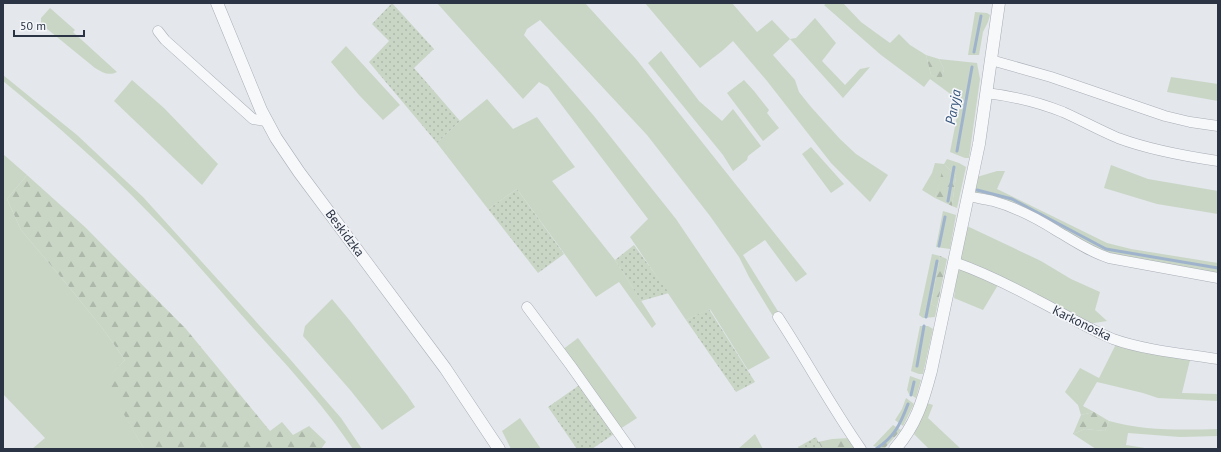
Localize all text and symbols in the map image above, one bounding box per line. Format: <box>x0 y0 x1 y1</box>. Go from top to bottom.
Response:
scale bar <box>14 12 84 38</box>
text: 50 m <box>20 18 46 33</box>
water label: Paryja <box>941 88 965 126</box>
street label: Beskidzka <box>322 206 368 260</box>
street label: Karkonoska <box>1050 301 1114 345</box>

